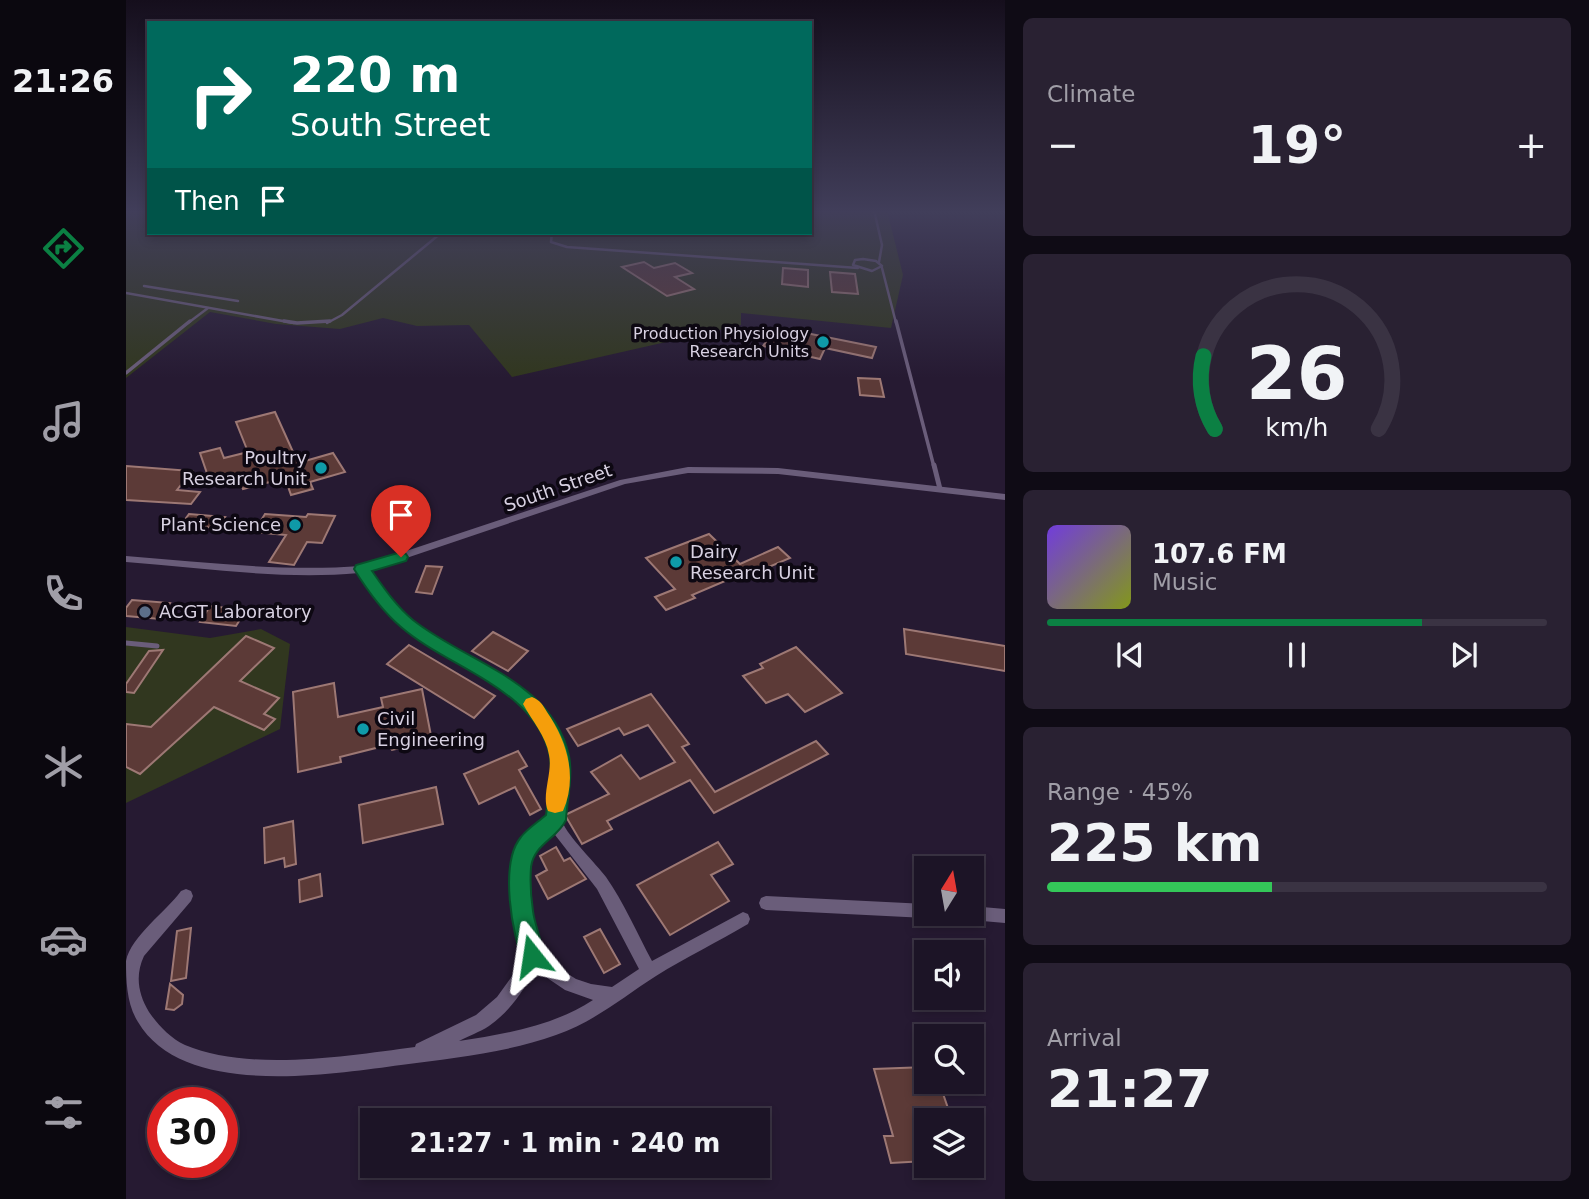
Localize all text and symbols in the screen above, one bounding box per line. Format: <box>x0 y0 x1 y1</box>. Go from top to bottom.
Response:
text: 220 m <box>290 47 460 104</box>
icon: right <box>175 49 266 140</box>
text: 21:26 <box>12 62 114 100</box>
text: Climate <box>1047 81 1136 107</box>
text: South Street <box>290 106 490 144</box>
text: 19° <box>1248 115 1346 175</box>
text: − <box>1047 123 1079 167</box>
text: + <box>1515 123 1547 167</box>
icon: arrive <box>254 182 292 220</box>
text: Then <box>175 186 240 216</box>
icon: directions <box>39 224 88 273</box>
place label: Production Physiology Research Units <box>633 324 809 361</box>
text: 26 <box>1246 332 1348 417</box>
marker: Production Physiology Research Units <box>815 334 831 350</box>
icon: music <box>39 397 88 446</box>
text: km/h <box>1265 413 1329 442</box>
place label: Poultry Research Unit <box>182 447 307 489</box>
street label: South Street <box>501 459 615 516</box>
marker: Poultry Research Unit <box>313 460 329 476</box>
pin <box>371 485 431 557</box>
icon: arrive <box>382 496 420 534</box>
place label: Plant Science <box>160 514 281 535</box>
marker: Plant Science <box>287 517 303 533</box>
text: 107.6 FM <box>1152 539 1287 569</box>
place label: Dairy Research Unit <box>690 541 815 583</box>
marker: Dairy Research Unit <box>668 554 684 570</box>
icon: phone <box>39 569 88 618</box>
text: Music <box>1152 569 1217 595</box>
place label: ACGT Laboratory <box>159 601 312 622</box>
marker: ACGT Laboratory <box>137 604 153 620</box>
icon: previous <box>1111 636 1149 674</box>
icon: pause <box>1278 636 1316 674</box>
icon: next <box>1445 636 1483 674</box>
place label: Civil Engineering <box>377 708 485 750</box>
marker: Civil Engineering <box>355 721 371 737</box>
icon: climate <box>39 742 88 791</box>
text: Range · 45% <box>1047 779 1193 805</box>
text: 225 km <box>1047 813 1262 873</box>
north arrow <box>914 856 984 926</box>
map controls <box>914 856 984 1178</box>
icon: car <box>39 915 88 964</box>
position arrow <box>495 919 569 993</box>
button: sound <box>914 940 984 1010</box>
button: search <box>914 1024 984 1094</box>
text: Arrival <box>1047 1025 1122 1051</box>
text: 21:27 <box>1047 1059 1213 1119</box>
speed limit sign: 30 <box>147 1087 238 1178</box>
icon: filters <box>39 1088 88 1137</box>
button: layers <box>914 1108 984 1178</box>
text: 21:27 · 1 min · 240 m <box>410 1128 720 1158</box>

